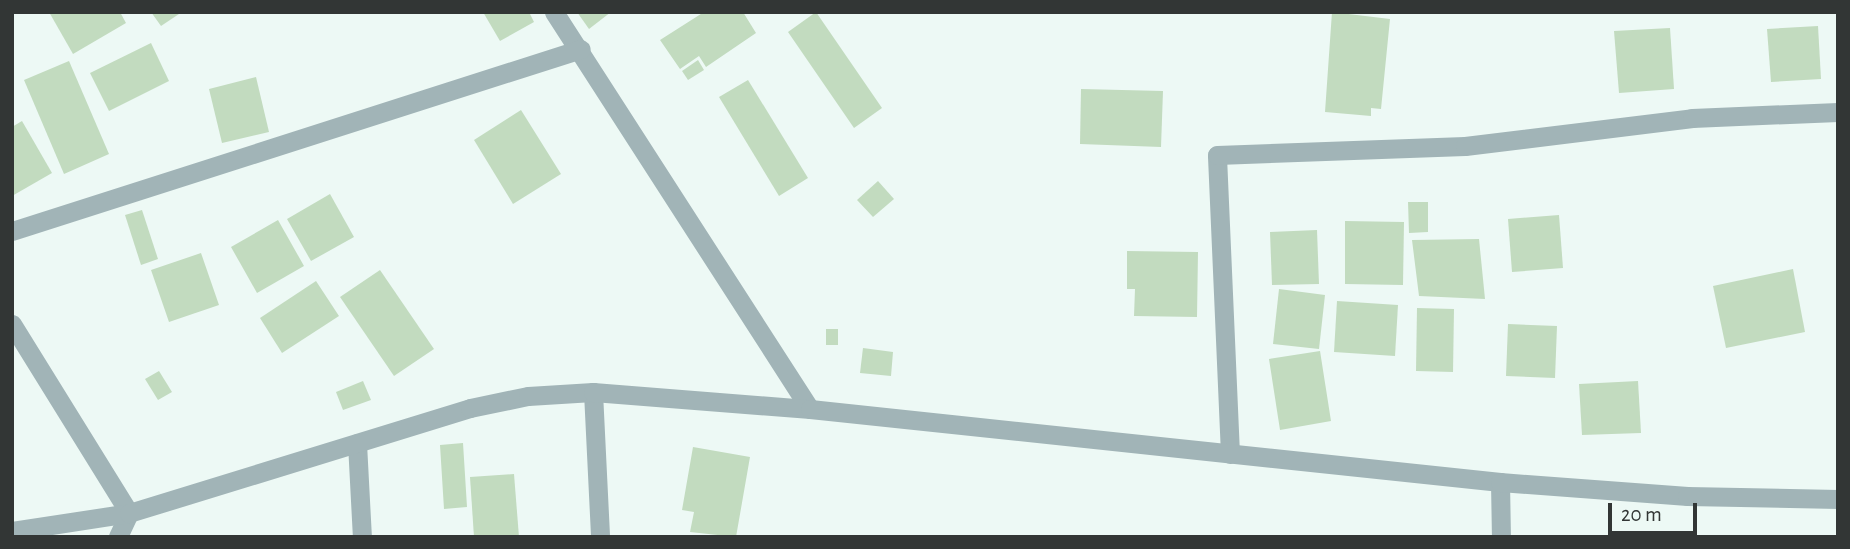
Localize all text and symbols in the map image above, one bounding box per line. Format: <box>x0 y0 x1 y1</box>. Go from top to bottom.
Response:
scale bar <box>1612 490 1701 534</box>
text: 20 m <box>1621 504 1662 525</box>

